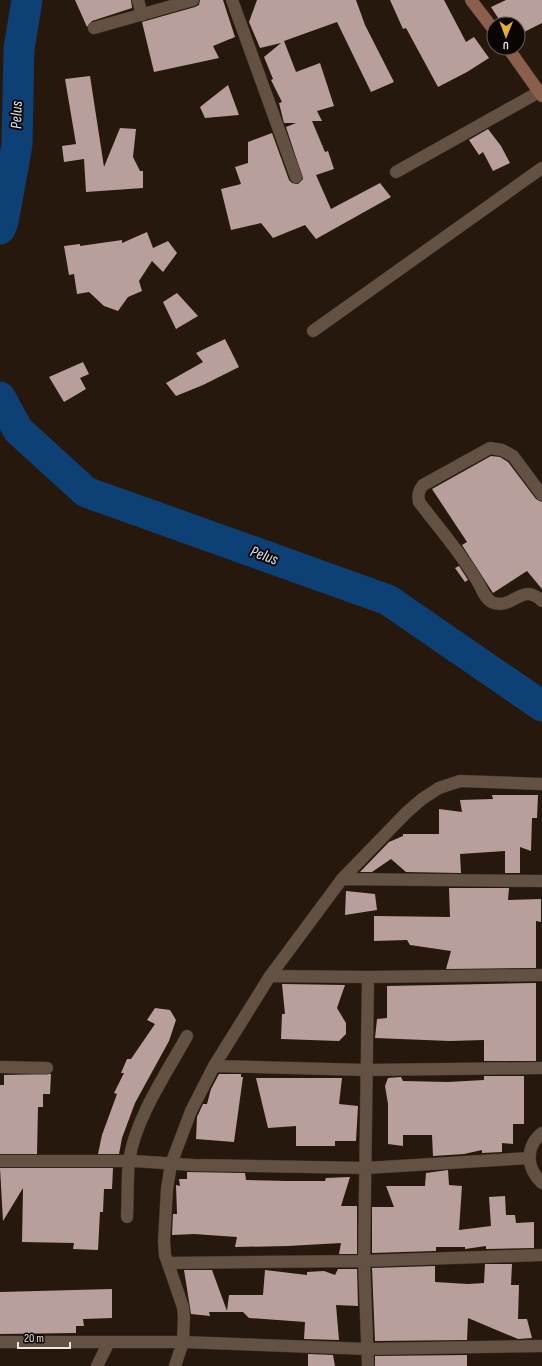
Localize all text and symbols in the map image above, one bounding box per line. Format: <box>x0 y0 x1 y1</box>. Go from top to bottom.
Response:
north arrow <box>486 16 526 56</box>
text: U <box>503 39 509 52</box>
water label: Pelus <box>7 100 27 129</box>
water label: Pelus <box>248 542 281 570</box>
scale bar <box>18 1324 70 1350</box>
text: 20 m <box>24 1331 44 1346</box>

